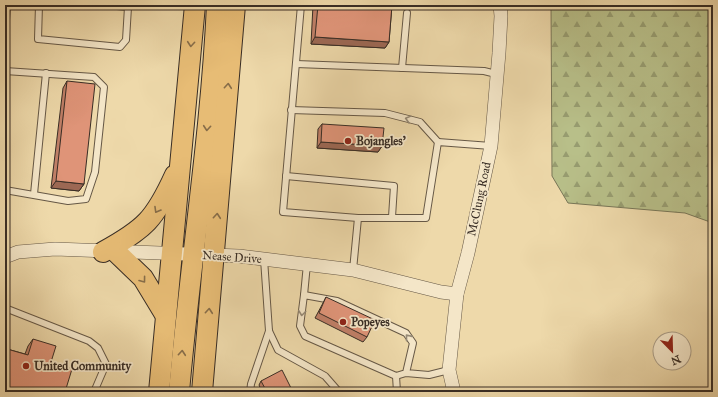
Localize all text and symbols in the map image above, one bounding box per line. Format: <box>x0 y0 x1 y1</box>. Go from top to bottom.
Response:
one-way arrow <box>187 41 196 47</box>
one-way arrow <box>224 83 233 89</box>
one-way arrow <box>405 115 412 124</box>
one-way arrow <box>202 125 211 131</box>
place label: Bojangles' <box>356 134 406 149</box>
marker: Bojangles' <box>343 136 353 146</box>
street label: McClung Road <box>464 161 495 238</box>
one-way arrow <box>154 205 161 213</box>
one-way arrow <box>213 213 222 219</box>
street label: Nease Drive <box>202 248 262 266</box>
one-way arrow <box>139 276 146 283</box>
one-way arrow <box>204 308 213 314</box>
one-way arrow <box>298 310 307 316</box>
place label: Popeyes <box>351 315 390 330</box>
marker: Popeyes <box>338 317 348 327</box>
north arrow <box>652 331 692 371</box>
one-way arrow <box>406 334 413 342</box>
one-way arrow <box>178 350 187 356</box>
text: N <box>668 352 683 368</box>
place label: United Community <box>34 359 133 374</box>
marker: United Community <box>21 361 31 371</box>

